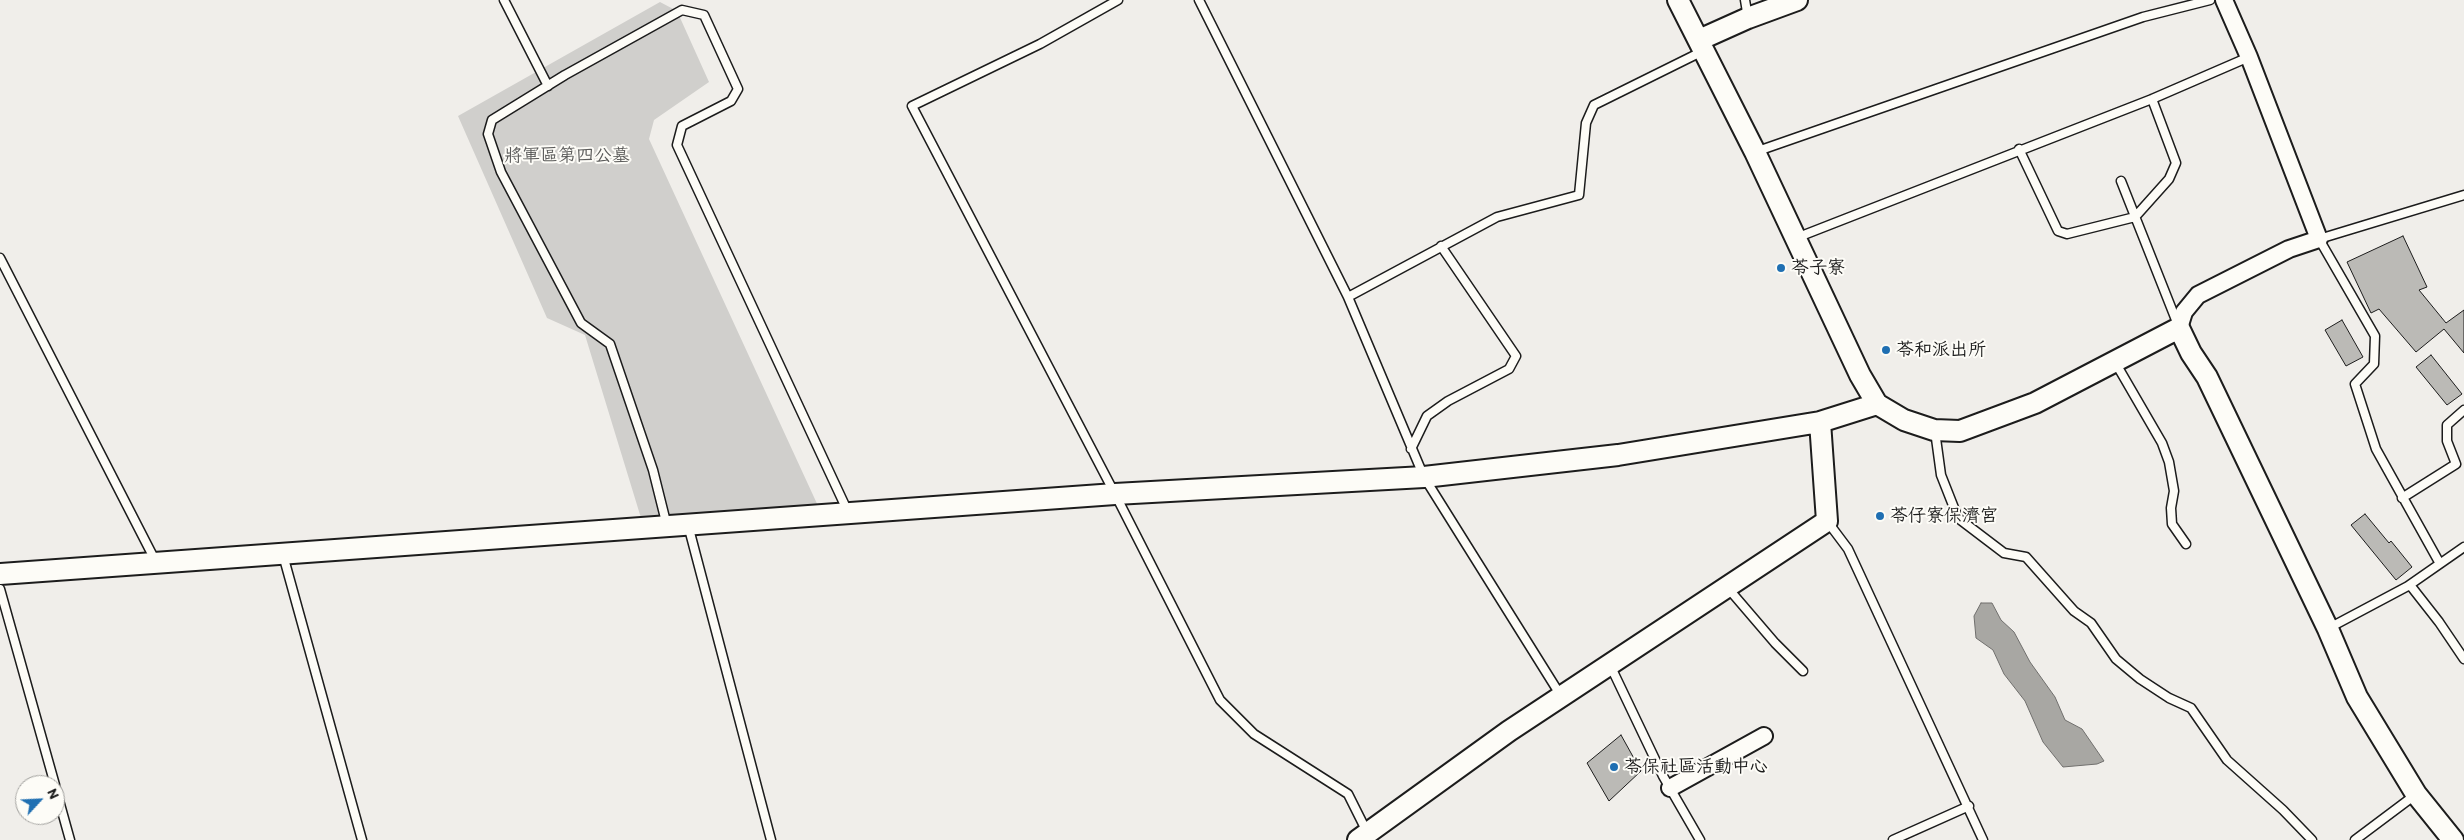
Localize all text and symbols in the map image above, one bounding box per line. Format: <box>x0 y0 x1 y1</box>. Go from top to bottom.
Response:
park label: 將軍區第四公墓 <box>504 145 630 167</box>
place label: 苓子寮 <box>1791 257 1845 279</box>
marker: 苓子寮 <box>1775 262 1787 274</box>
place label: 苓和派出所 <box>1896 339 1986 361</box>
marker: 苓和派出所 <box>1880 344 1892 356</box>
place label: 苓仔寮保濟宮 <box>1890 505 1998 527</box>
marker: 苓仔寮保濟宮 <box>1874 510 1886 522</box>
place label: 苓保社區活動中心 <box>1624 756 1768 778</box>
marker: 苓保社區活動中心 <box>1608 761 1620 773</box>
north arrow <box>15 775 65 825</box>
text: N <box>43 786 63 802</box>

